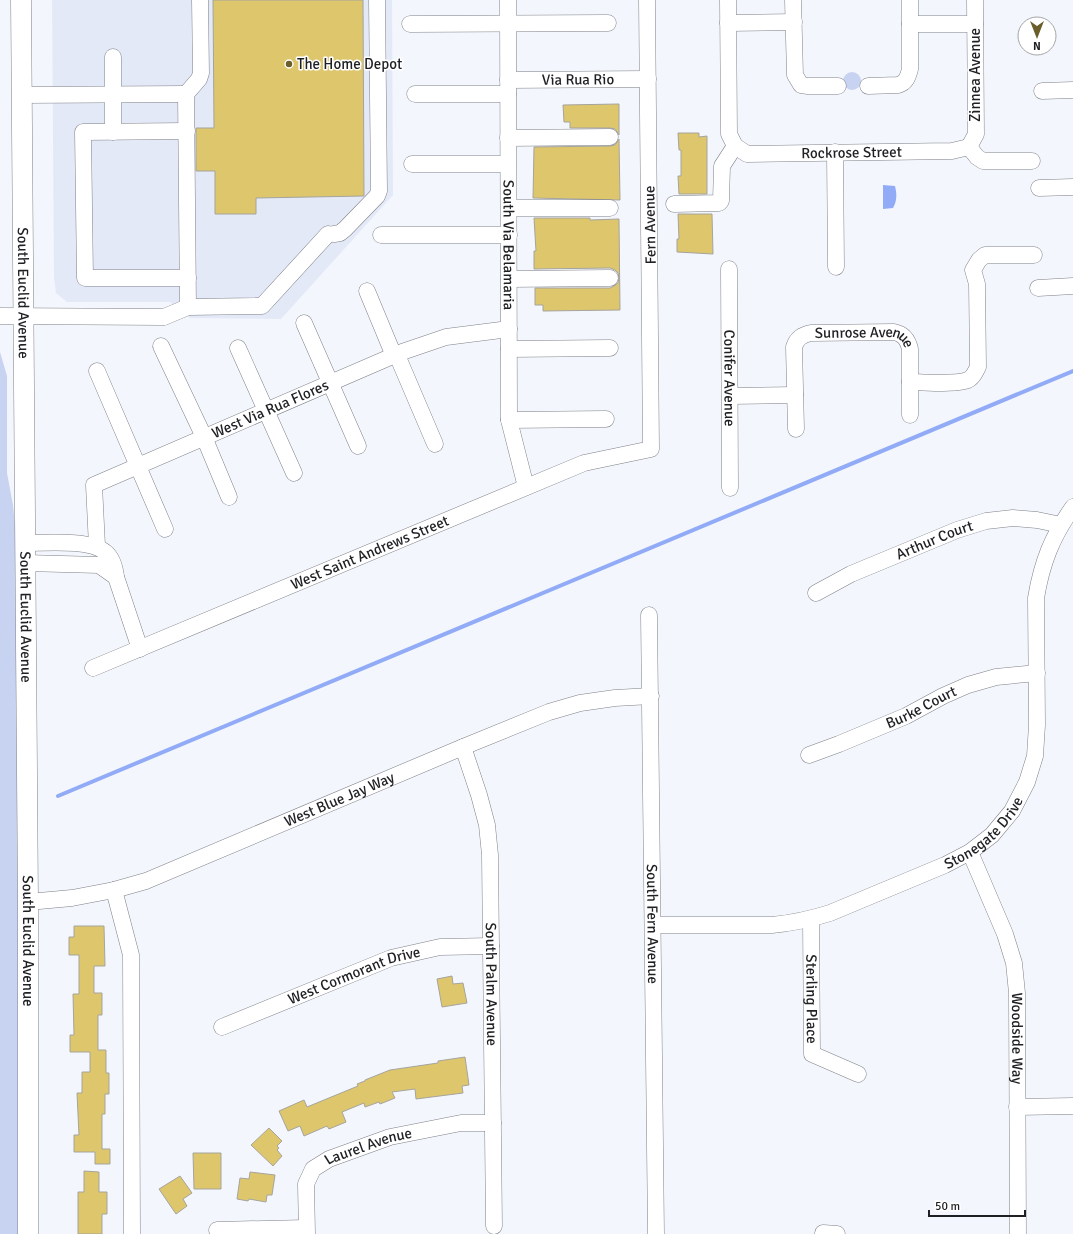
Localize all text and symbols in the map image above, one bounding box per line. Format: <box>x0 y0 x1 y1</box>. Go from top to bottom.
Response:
north arrow <box>1017 16 1057 56</box>
street label: Zinnea Avenue <box>966 28 984 122</box>
text: N <box>1033 39 1041 52</box>
place label: The Home Depot <box>297 55 402 73</box>
marker: The Home Depot <box>284 59 294 69</box>
street label: Via Rua Rio <box>542 70 614 89</box>
street label: Rockrose Street <box>801 143 902 162</box>
street label: South Via Belamaria <box>499 180 518 310</box>
street label: Fern Avenue <box>640 185 660 265</box>
street label: South Euclid Avenue <box>14 227 33 359</box>
street label: Sunrose Avenue <box>815 323 918 350</box>
street label: Conifer Avenue <box>720 329 739 427</box>
street label: West Via Rua Flores <box>209 376 332 442</box>
street label: West Saint Andrews Street <box>288 511 451 593</box>
street label: Arthur Court <box>893 517 975 563</box>
street label: South Euclid Avenue <box>16 551 35 683</box>
street label: Burke Court <box>883 682 959 732</box>
street label: West Blue Jay Way <box>281 768 397 831</box>
street label: Stonegate Drive <box>941 794 1027 873</box>
street label: South Fern Avenue <box>643 864 662 984</box>
street label: South Euclid Avenue <box>19 875 37 1007</box>
street label: South Palm Avenue <box>482 922 501 1046</box>
street label: West Cormorant Drive <box>285 943 422 1008</box>
street label: Sterling Place <box>802 954 821 1044</box>
street label: Woodside Way <box>1008 992 1026 1084</box>
street label: Laurel Avenue <box>321 1124 414 1169</box>
scale bar <box>929 1192 1025 1218</box>
text: 50 m <box>935 1199 960 1214</box>

